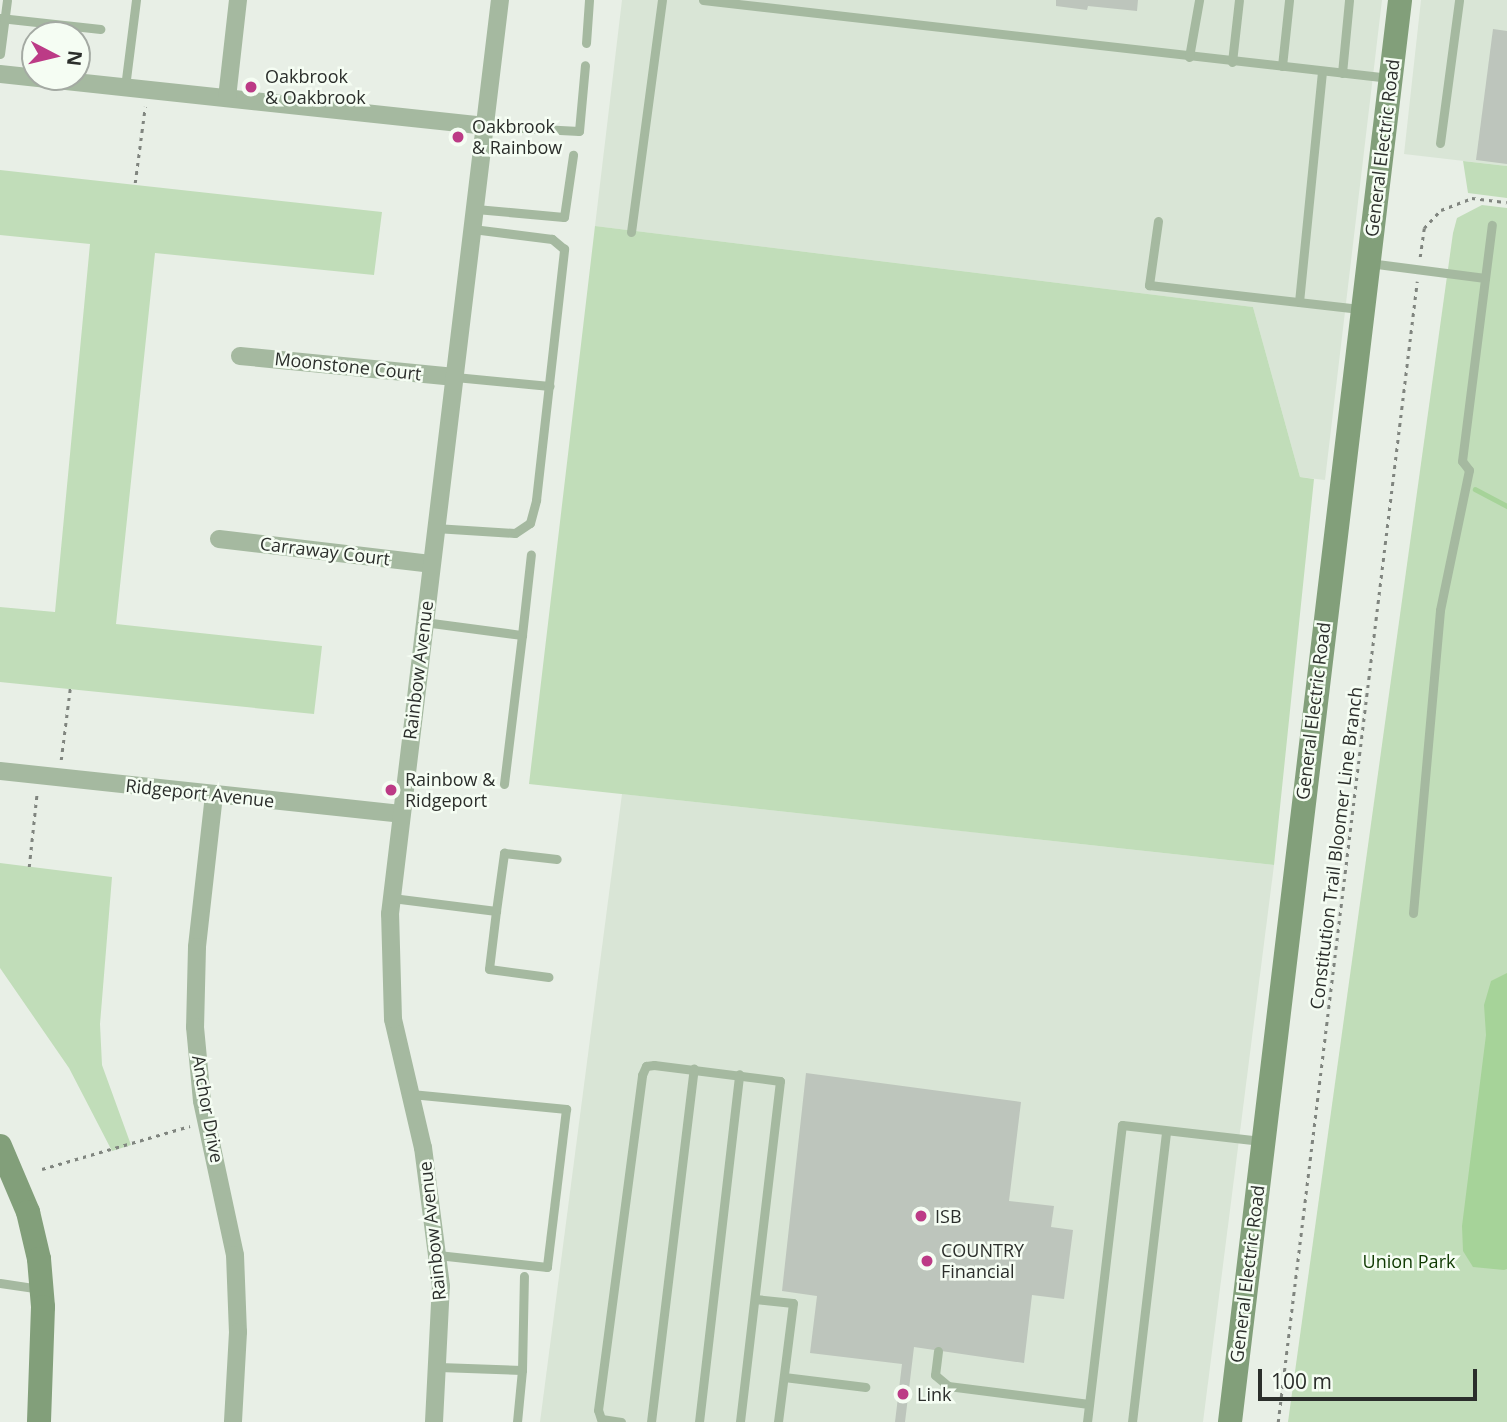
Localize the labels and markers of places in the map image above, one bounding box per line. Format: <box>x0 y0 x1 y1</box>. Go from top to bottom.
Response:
place label: Oakbrook & Oakbrook <box>265 66 366 108</box>
marker: Oakbrook & Oakbrook <box>243 79 259 95</box>
place label: Oakbrook & Rainbow <box>472 116 562 158</box>
marker: Oakbrook & Rainbow <box>450 129 466 145</box>
place label: Rainbow & Ridgeport <box>405 769 495 812</box>
marker: Rainbow & Ridgeport <box>383 782 399 798</box>
place label: ISB <box>935 1205 962 1227</box>
marker: ISB <box>913 1208 929 1224</box>
place label: COUNTRY Financial <box>941 1240 1024 1282</box>
marker: COUNTRY Financial <box>919 1253 935 1269</box>
place label: Link <box>917 1383 951 1405</box>
marker: Link <box>895 1386 911 1402</box>

